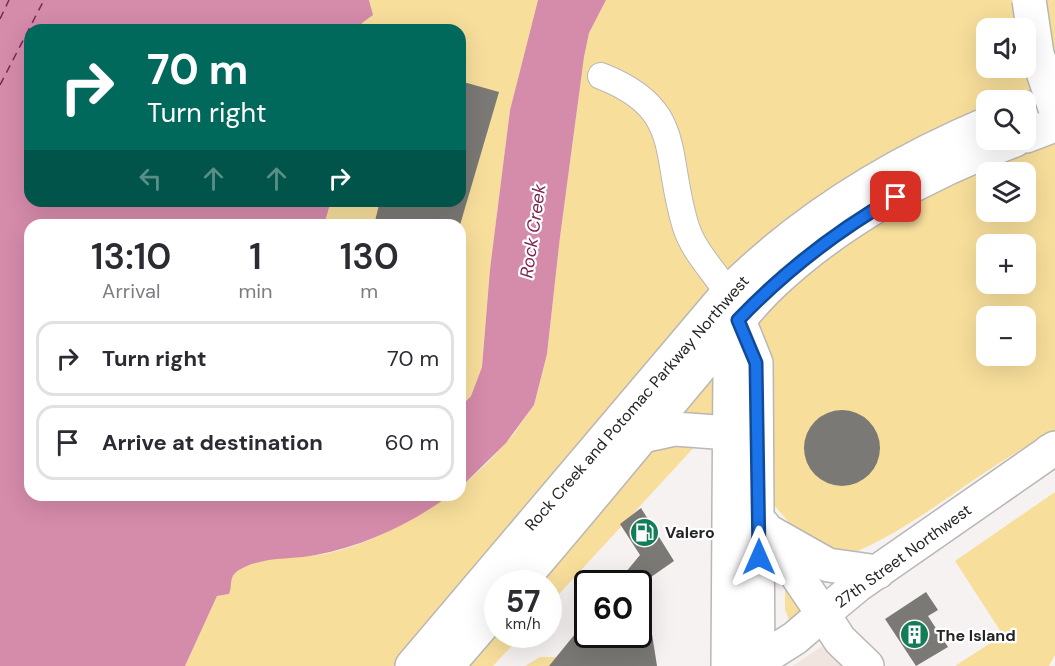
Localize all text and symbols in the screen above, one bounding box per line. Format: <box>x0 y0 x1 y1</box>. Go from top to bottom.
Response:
map controls <box>976 18 1036 366</box>
button: sound <box>976 18 1036 78</box>
text: 70 m <box>147 42 248 97</box>
icon: right <box>48 48 126 126</box>
button: search <box>976 90 1036 150</box>
text: Turn right <box>147 95 267 130</box>
icon: left <box>134 162 167 195</box>
icon: ahead <box>197 162 230 195</box>
icon: ahead <box>260 162 293 195</box>
icon: right <box>323 162 356 195</box>
button: layers <box>976 162 1036 222</box>
pin <box>870 171 921 222</box>
icon: arrive <box>879 180 912 213</box>
water label: Rock Creek <box>515 182 552 280</box>
text: 13:10 <box>91 233 171 280</box>
text: 1 <box>249 233 262 280</box>
text: 130 <box>340 233 399 280</box>
button: + <box>976 234 1036 294</box>
street label: Rock Creek and Potomac Parkway Northwest <box>520 271 754 535</box>
text: Arrival <box>102 278 160 304</box>
text: min <box>238 278 273 304</box>
text: m <box>360 278 378 304</box>
button: − <box>976 306 1036 366</box>
icon: right <box>51 342 84 375</box>
text: Turn right <box>102 344 207 373</box>
text: 70 m <box>387 344 439 373</box>
icon: arrive <box>51 426 84 459</box>
text: Arrive at destination <box>102 428 323 457</box>
text: 60 m <box>385 428 439 457</box>
street label: 27th Street Northwest <box>831 499 975 613</box>
fuel station icon: Valero <box>628 516 660 548</box>
place label: Valero <box>665 522 715 543</box>
position arrow <box>727 525 791 589</box>
speed limit sign: 60 <box>574 570 652 648</box>
text: 57 <box>506 582 540 621</box>
text: km/h <box>505 614 541 634</box>
building icon: The Island <box>899 619 931 651</box>
place label: The Island <box>936 625 1016 646</box>

